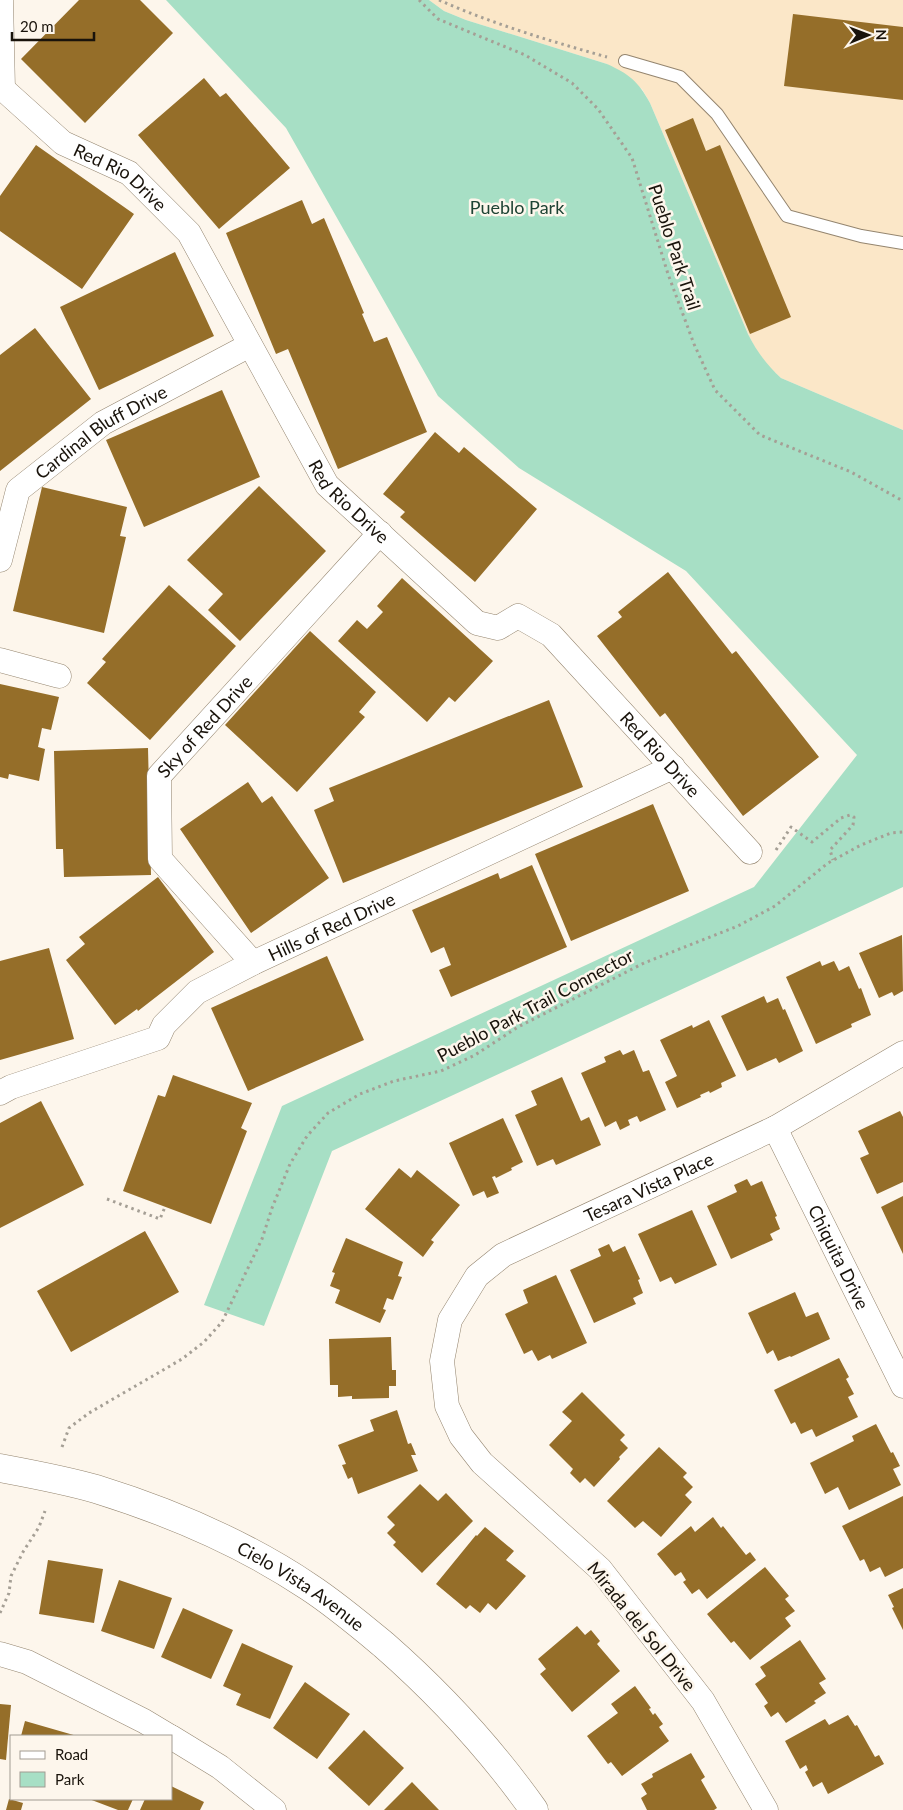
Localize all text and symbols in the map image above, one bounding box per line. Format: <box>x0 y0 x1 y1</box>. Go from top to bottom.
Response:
scale bar <box>12 10 95 42</box>
north arrow <box>843 10 893 60</box>
text: 20 m <box>20 17 54 35</box>
text: N <box>873 29 890 40</box>
street label: Red Rio Drive <box>70 138 171 215</box>
street label: Pueblo Park Trail <box>644 181 706 313</box>
park label: Pueblo Park <box>470 196 565 218</box>
street label: Cardinal Bluff Drive <box>30 380 171 483</box>
street label: Red Rio Drive <box>304 456 394 548</box>
street label: Sky of Red Drive <box>152 670 257 782</box>
street label: Red Rio Drive <box>616 707 705 802</box>
street label: Hills of Red Drive <box>264 887 398 965</box>
street label: Pueblo Park Trail Connector <box>433 944 637 1066</box>
street label: Tesara Vista Place <box>580 1147 717 1227</box>
street label: Chiquita Drive <box>804 1201 874 1313</box>
street label: Cielo Vista Avenue <box>234 1536 369 1635</box>
street label: Mirada del Sol Drive <box>583 1557 701 1695</box>
legend <box>10 1735 172 1800</box>
text: Road <box>55 1745 88 1763</box>
text: Park <box>55 1770 85 1788</box>

